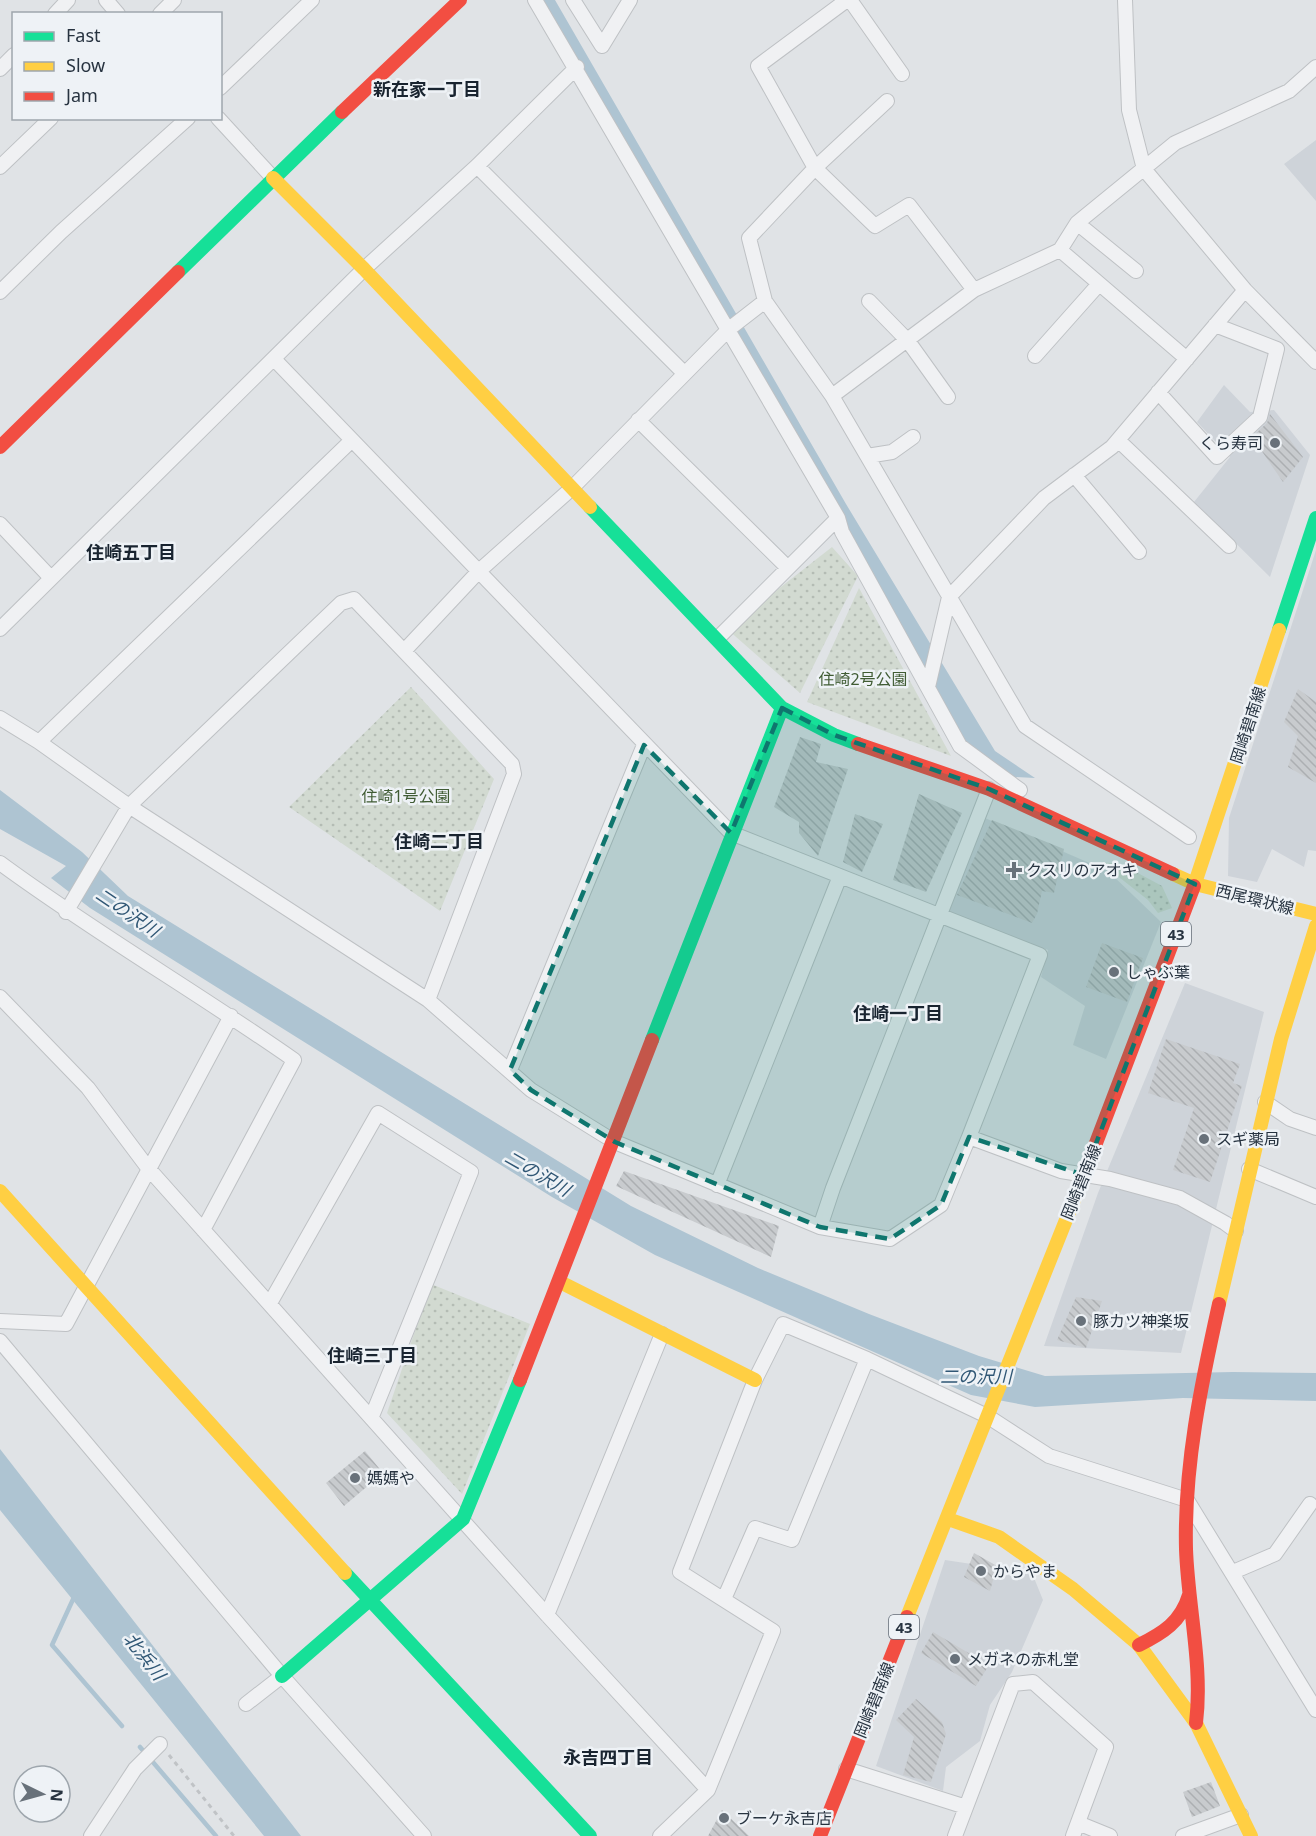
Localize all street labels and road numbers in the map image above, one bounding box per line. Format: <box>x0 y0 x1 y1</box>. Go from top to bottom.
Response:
street label: 岡崎碧南線 <box>1225 684 1271 766</box>
street label: 西尾環状線 <box>1214 879 1296 919</box>
road number: 43 <box>1161 922 1191 946</box>
street label: 岡崎碧南線 <box>1056 1141 1106 1223</box>
road number: 43 <box>889 1615 919 1639</box>
street label: 岡崎碧南線 <box>849 1659 899 1741</box>

